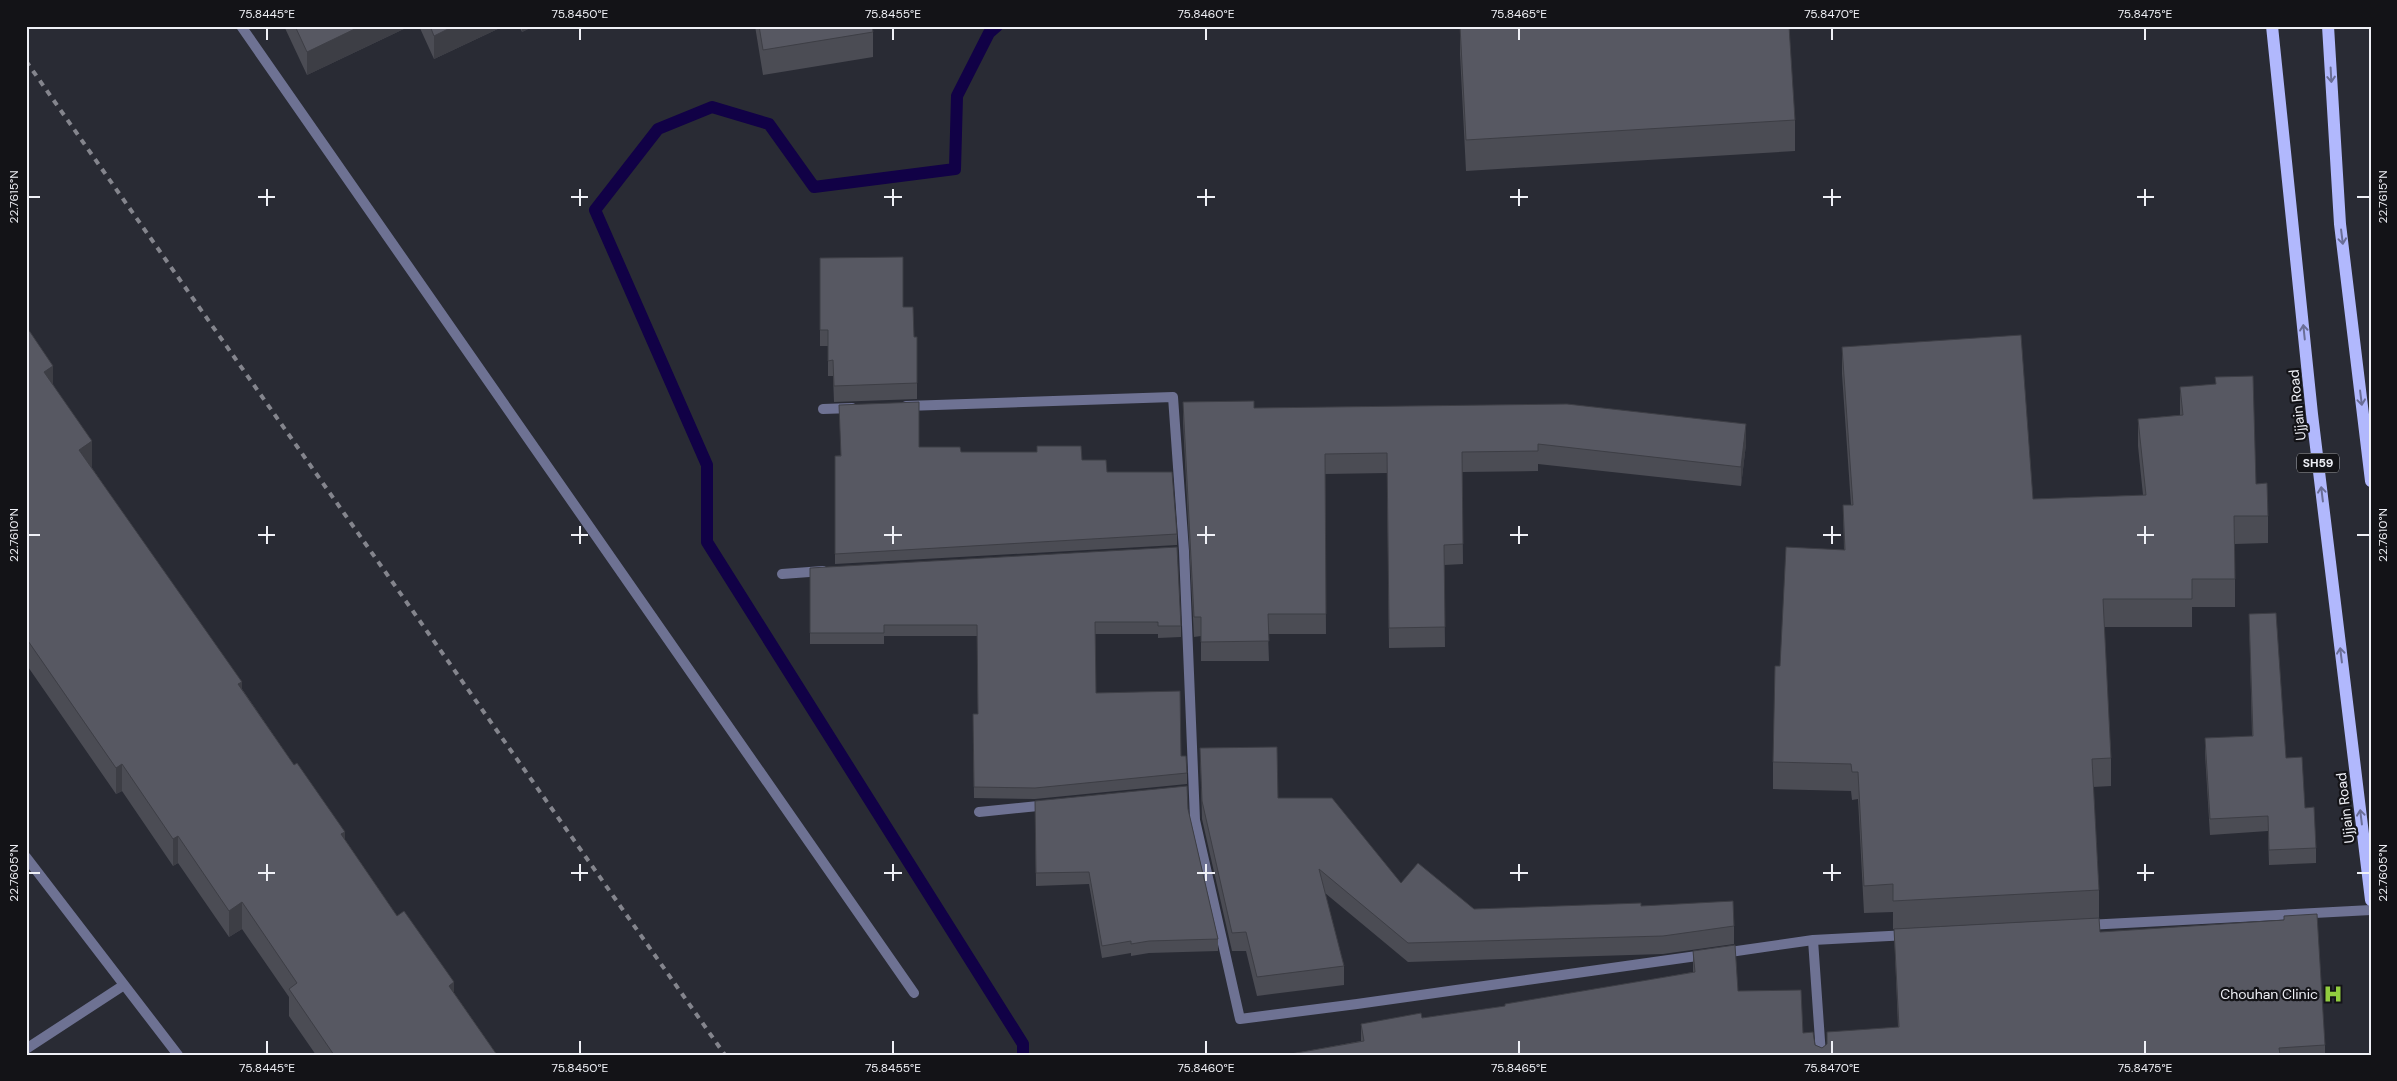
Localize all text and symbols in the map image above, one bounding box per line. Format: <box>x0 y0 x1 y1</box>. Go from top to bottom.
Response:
text: 75.8445°E <box>239 6 295 22</box>
text: 75.8450°E <box>552 6 609 22</box>
text: 75.8455°E <box>865 6 921 22</box>
text: 75.8460°E <box>1178 6 1235 22</box>
text: 75.8465°E <box>1491 6 1547 22</box>
text: 75.8470°E <box>1804 6 1860 22</box>
text: 75.8475°E <box>2118 6 2173 22</box>
one-way arrow <box>2327 67 2336 83</box>
text: 22.7615°N <box>6 171 22 223</box>
text: 22.7615°N <box>2375 171 2391 223</box>
one-way arrow <box>2337 229 2347 245</box>
one-way arrow <box>2299 325 2309 341</box>
street label: Ujjain Road <box>2284 369 2310 441</box>
one-way arrow <box>2356 390 2366 406</box>
road number: SH59 <box>2297 453 2339 472</box>
one-way arrow <box>2317 486 2327 502</box>
text: 22.7610°N <box>6 508 22 562</box>
text: 22.7610°N <box>2375 508 2391 562</box>
one-way arrow <box>2336 648 2346 664</box>
street label: Ujjain Road <box>2332 772 2358 844</box>
one-way arrow <box>2356 809 2366 825</box>
text: 22.7605°N <box>6 844 22 902</box>
text: 22.7605°N <box>2375 844 2391 902</box>
hospital icon: Chouhan Clinic <box>2322 983 2344 1005</box>
place label: Chouhan Clinic <box>2220 985 2318 1003</box>
text: 75.8445°E <box>239 1060 295 1076</box>
text: 75.8450°E <box>552 1060 609 1076</box>
text: 75.8455°E <box>865 1060 921 1076</box>
text: 75.8460°E <box>1178 1060 1235 1076</box>
text: 75.8465°E <box>1491 1060 1547 1076</box>
text: 75.8470°E <box>1804 1060 1860 1076</box>
text: 75.8475°E <box>2118 1060 2173 1076</box>

